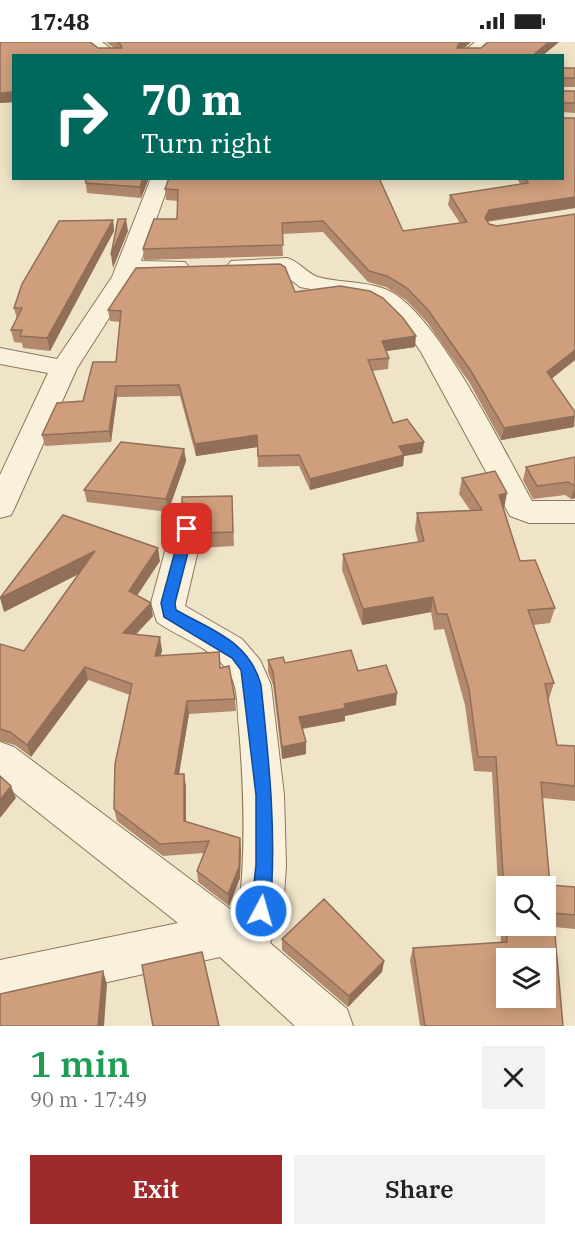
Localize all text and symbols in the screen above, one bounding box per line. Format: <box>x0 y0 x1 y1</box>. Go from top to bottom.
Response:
text: 17:48 <box>30 7 89 36</box>
text: 70 m <box>141 72 242 127</box>
icon: right <box>42 78 120 156</box>
text: Turn right <box>141 125 272 160</box>
pin <box>161 503 212 554</box>
icon: arrive <box>170 512 203 545</box>
map controls <box>496 876 556 1008</box>
button: search <box>496 876 556 936</box>
position arrow <box>229 879 293 943</box>
button: layers <box>496 948 556 1008</box>
text: 1 min <box>30 1040 130 1087</box>
button: close <box>482 1046 545 1109</box>
text: 90 m · 17:49 <box>30 1086 147 1113</box>
button: Exit <box>30 1155 282 1224</box>
button: Share <box>294 1155 545 1224</box>

